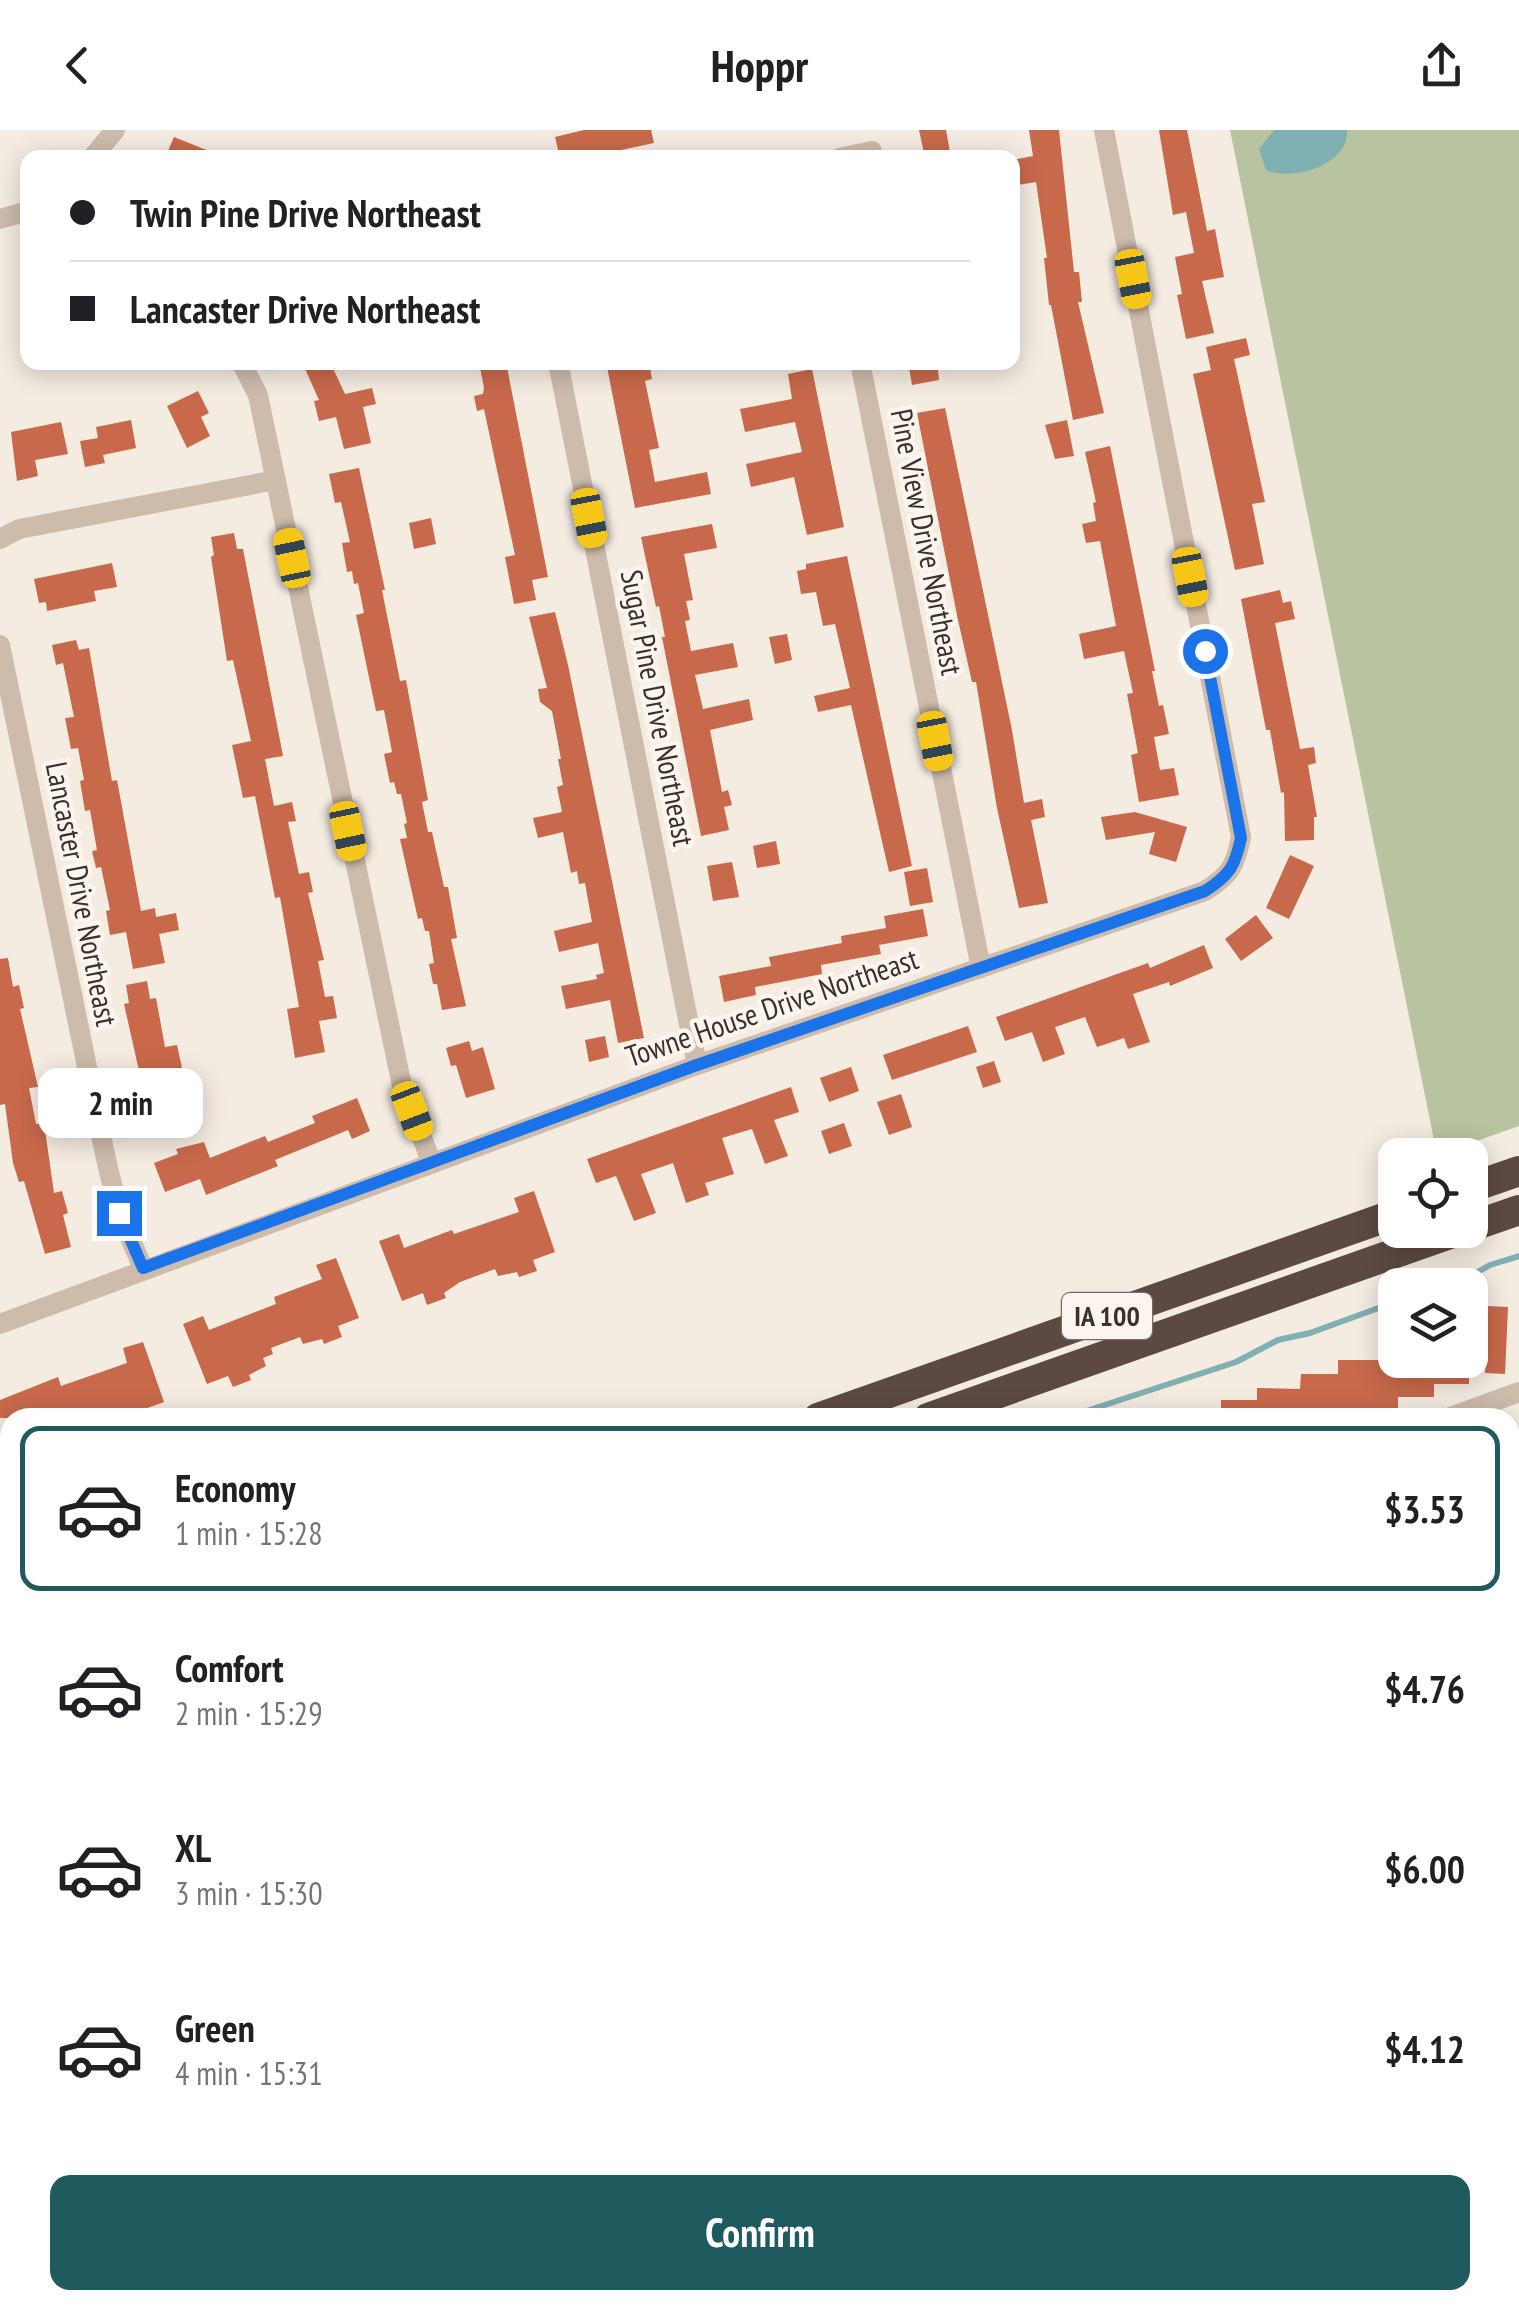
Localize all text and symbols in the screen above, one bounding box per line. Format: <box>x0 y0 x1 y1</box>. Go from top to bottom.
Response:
text: Hoppr <box>711 36 808 94</box>
icon: back <box>50 38 105 93</box>
icon: share <box>1414 38 1469 93</box>
text: Twin Pine Drive Northeast <box>130 188 481 237</box>
car <box>1113 247 1153 311</box>
text: Lancaster Drive Northeast <box>130 284 480 333</box>
street label: Pine View Drive Northeast <box>883 405 973 679</box>
car <box>569 486 609 550</box>
car <box>271 526 313 590</box>
car <box>1170 545 1210 609</box>
street label: Sugar Pine Drive Northeast <box>613 566 705 850</box>
route start <box>1183 629 1228 674</box>
car <box>915 709 955 773</box>
street label: Lancaster Drive Northeast <box>38 758 127 1030</box>
car <box>327 799 369 863</box>
street label: Towne House Drive Northeast <box>620 938 924 1075</box>
callout: 2 min <box>36 1068 202 1138</box>
car <box>387 1078 437 1144</box>
text: 2 min <box>88 1082 153 1124</box>
map controls <box>1378 1138 1488 1378</box>
button: locate <box>1378 1138 1488 1248</box>
route end <box>97 1191 142 1236</box>
button: layers <box>1378 1268 1488 1378</box>
road number: IA 100 <box>1062 1293 1152 1339</box>
text: Economy <box>175 1463 295 1512</box>
icon: car <box>55 1464 145 1554</box>
text: $3.53 <box>1384 1484 1465 1533</box>
text: 1 min · 15:28 <box>175 1512 323 1554</box>
text: Comfort <box>175 1643 284 1692</box>
icon: car <box>55 1644 145 1734</box>
text: $4.76 <box>1384 1664 1465 1713</box>
text: 2 min · 15:29 <box>175 1692 323 1734</box>
text: XL <box>175 1823 211 1872</box>
icon: car <box>55 1824 145 1914</box>
text: $6.00 <box>1384 1844 1465 1893</box>
text: 3 min · 15:30 <box>175 1872 323 1914</box>
text: Green <box>175 2003 255 2052</box>
icon: car <box>55 2004 145 2094</box>
text: $4.12 <box>1384 2024 1465 2073</box>
text: 4 min · 15:31 <box>175 2052 323 2094</box>
button: Confirm <box>50 2175 1470 2290</box>

